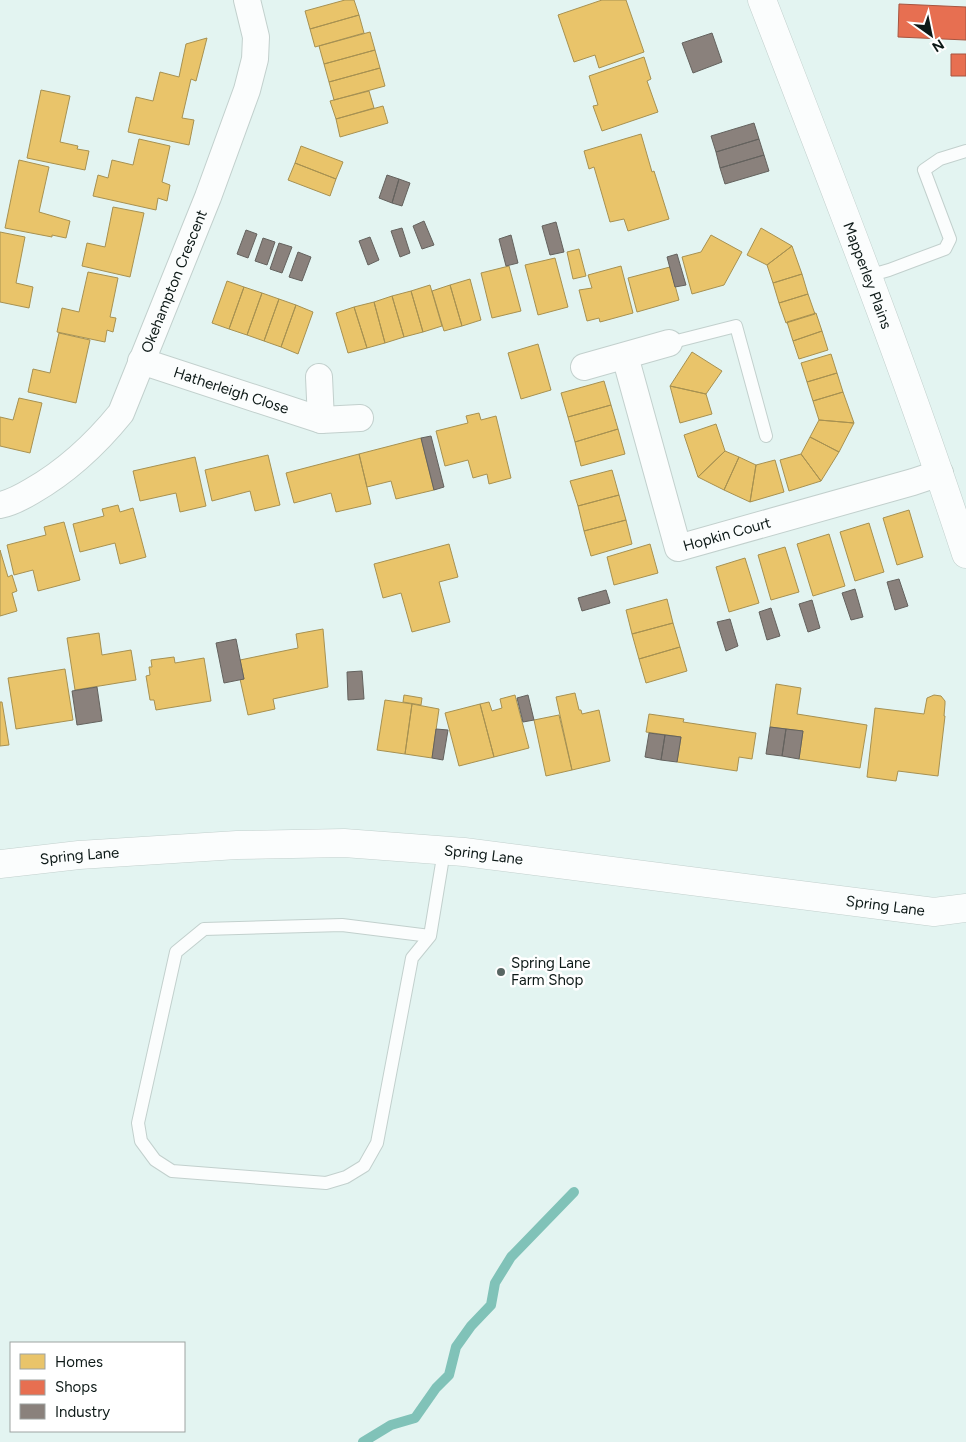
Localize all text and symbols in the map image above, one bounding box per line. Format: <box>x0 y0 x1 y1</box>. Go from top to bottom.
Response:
north arrow <box>906 10 956 60</box>
text: N <box>929 35 947 56</box>
street label: Okehampton Crescent <box>137 207 211 355</box>
street label: Mapperley Plains <box>839 219 896 331</box>
street label: Hatherleigh Close <box>171 363 291 418</box>
street label: Hopkin Court <box>681 513 773 555</box>
street label: Spring Lane <box>443 842 524 868</box>
street label: Spring Lane <box>39 843 120 868</box>
street label: Spring Lane <box>845 892 926 920</box>
place label: Spring Lane Farm Shop <box>511 954 591 989</box>
marker: Spring Lane Farm Shop <box>495 966 507 978</box>
legend <box>10 1342 185 1432</box>
text: Homes <box>55 1353 103 1371</box>
text: Shops <box>55 1378 97 1396</box>
text: Industry <box>55 1403 110 1421</box>

